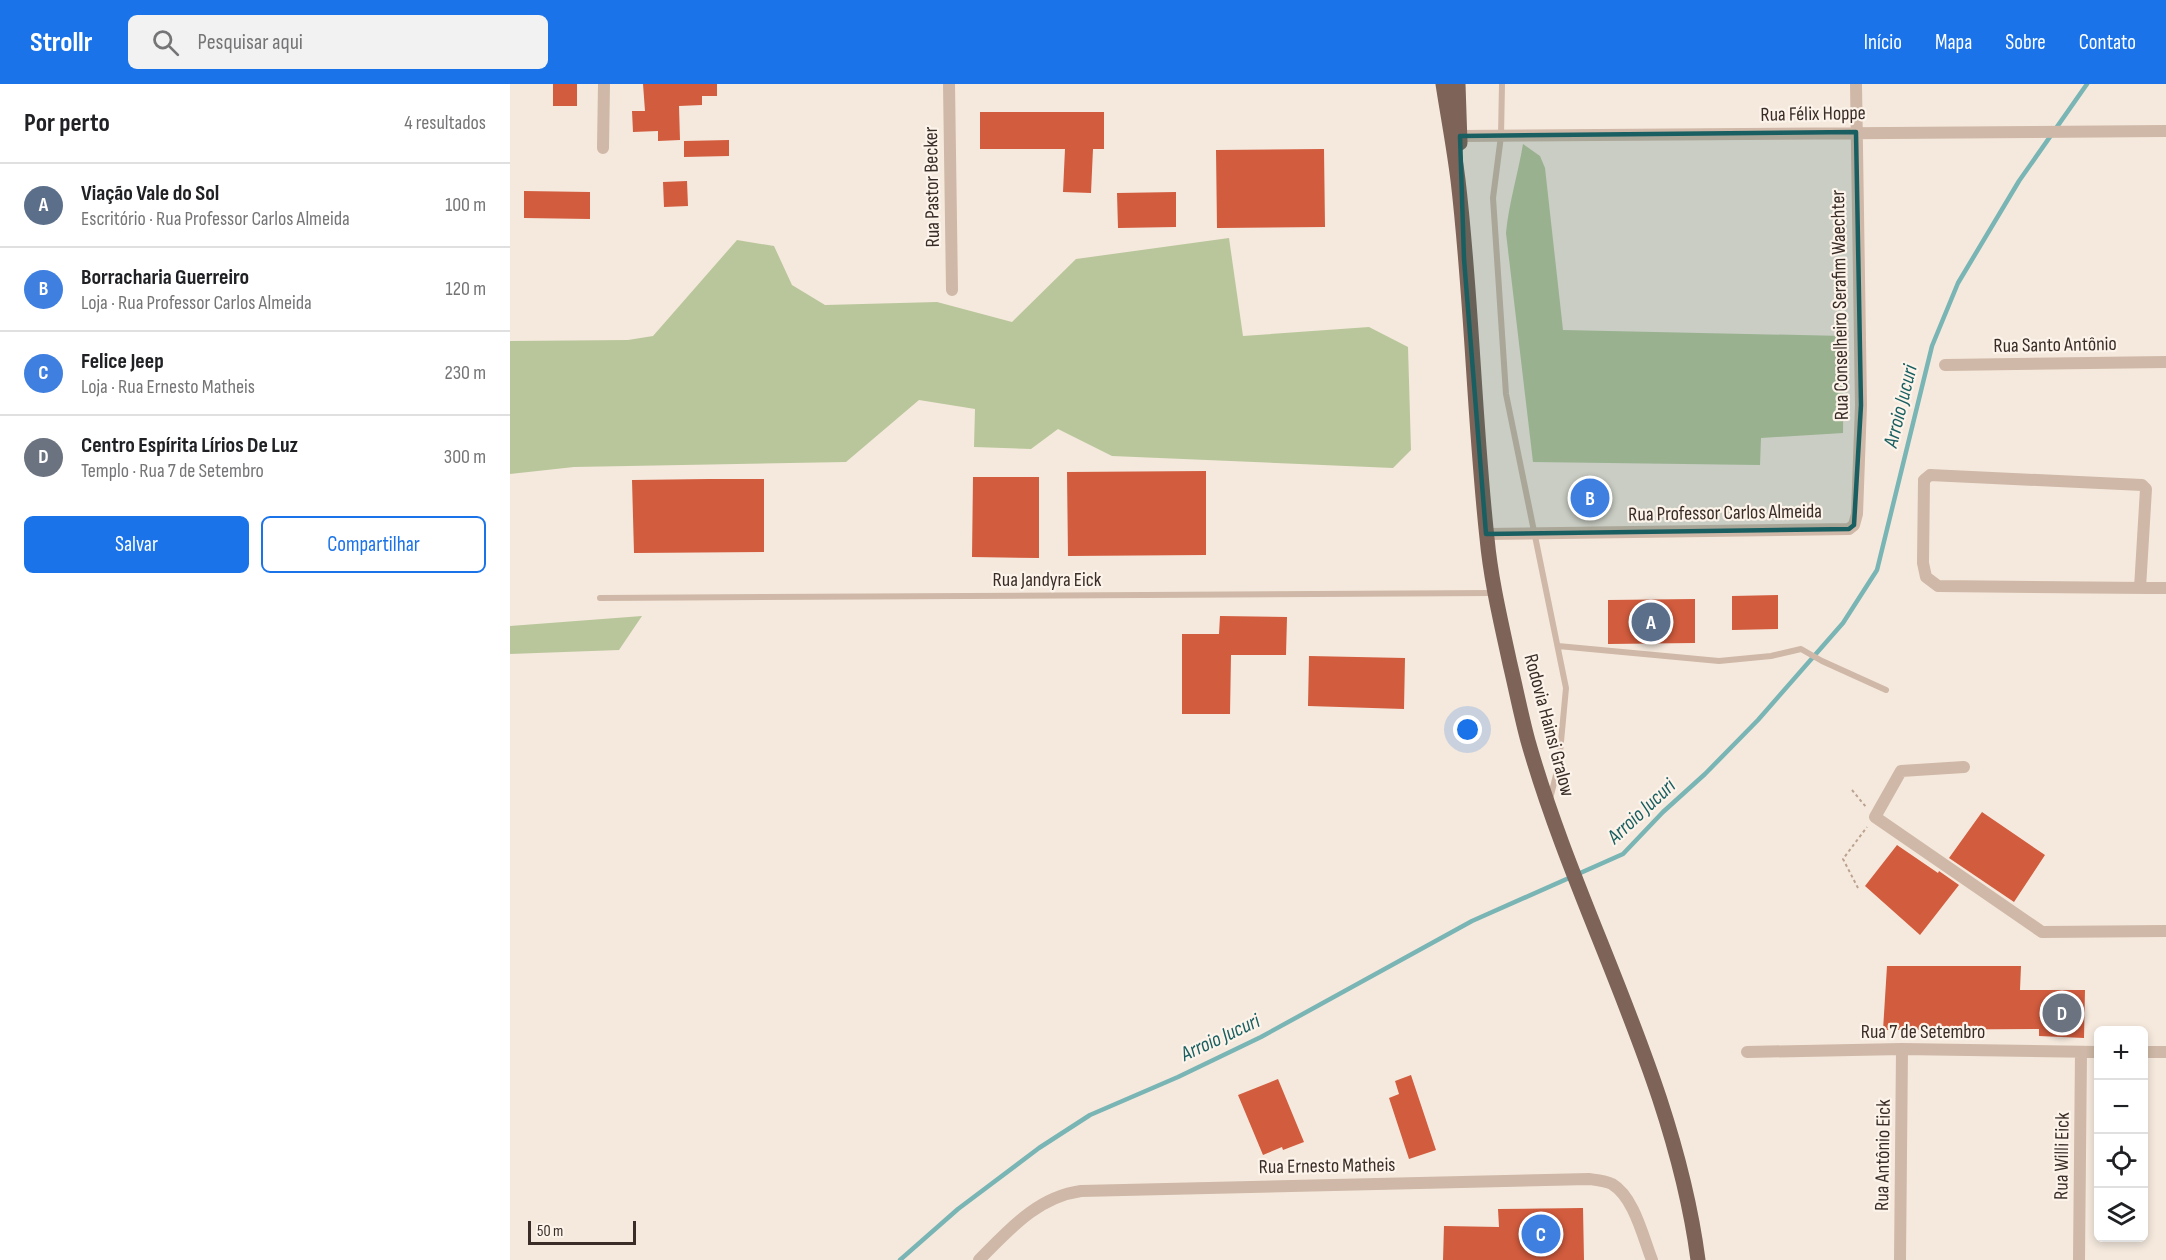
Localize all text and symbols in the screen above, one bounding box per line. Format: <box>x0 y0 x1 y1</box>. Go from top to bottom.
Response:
search box <box>128 15 548 69</box>
text: Strollr <box>30 26 92 59</box>
icon: search <box>149 26 182 59</box>
text: Pesquisar aqui <box>197 29 303 56</box>
text: Início <box>1864 30 1902 55</box>
text: Mapa <box>1935 30 1972 55</box>
text: Sobre <box>2005 30 2046 55</box>
text: Contato <box>2079 30 2136 55</box>
street label: Rua Félix Hoppe <box>1760 101 1866 127</box>
text: Por perto <box>24 108 110 139</box>
text: 4 resultados <box>404 111 486 135</box>
street label: Rua Pastor Becker <box>919 126 945 248</box>
text: Viação Vale do Sol <box>81 180 219 207</box>
street label: Rua Conselheiro Serafim Waechter <box>1826 189 1854 420</box>
text: A <box>39 193 48 217</box>
text: 100 m <box>445 193 486 217</box>
text: Escritório · Rua Professor Carlos Almeida <box>81 207 350 231</box>
text: Borracharia Guerreiro <box>81 264 249 291</box>
text: B <box>39 277 48 301</box>
text: 120 m <box>446 277 486 301</box>
text: Loja · Rua Professor Carlos Almeida <box>81 291 312 315</box>
street label: Rua Santo Antônio <box>1993 332 2117 358</box>
text: Felice Jeep <box>81 348 164 375</box>
text: C <box>38 361 49 385</box>
text: 230 m <box>444 361 486 385</box>
water label: Arroio Jucuri <box>1878 361 1923 451</box>
text: Loja · Rua Ernesto Matheis <box>81 375 255 399</box>
text: Centro Espírita Lírios De Luz <box>81 432 298 459</box>
text: D <box>38 445 49 469</box>
text: 300 m <box>444 445 486 469</box>
text: Templo · Rua 7 de Setembro <box>81 459 264 483</box>
pin: B <box>1570 476 1610 520</box>
street label: Rua Professor Carlos Almeida <box>1628 499 1822 527</box>
button: Salvar <box>24 516 249 573</box>
button: Compartilhar <box>261 516 486 573</box>
street label: Rua Jandyra Eick <box>993 568 1102 592</box>
pin: A <box>1632 600 1670 644</box>
street label: Rodovia Hainsi Gralow <box>1518 651 1580 799</box>
your location <box>1453 715 1482 744</box>
water label: Arroio Jucuri <box>1601 773 1682 850</box>
pin: D <box>2042 990 2082 1036</box>
water label: Arroio Jucuri <box>1176 1008 1265 1067</box>
street label: Rua 7 de Setembro <box>1861 1020 1985 1044</box>
map controls <box>2094 1026 2148 1242</box>
button: + <box>2094 1026 2148 1080</box>
button: − <box>2094 1080 2148 1134</box>
street label: Rua Antônio Eick <box>1870 1099 1896 1211</box>
street label: Rua Willi Eick <box>2049 1112 2075 1200</box>
button: locate <box>2094 1134 2148 1188</box>
street label: Rua Ernesto Matheis <box>1258 1153 1396 1179</box>
button: layers <box>2094 1188 2148 1242</box>
pin: C <box>1522 1212 1560 1256</box>
scale bar <box>528 1218 636 1246</box>
text: 50 m <box>537 1222 563 1241</box>

